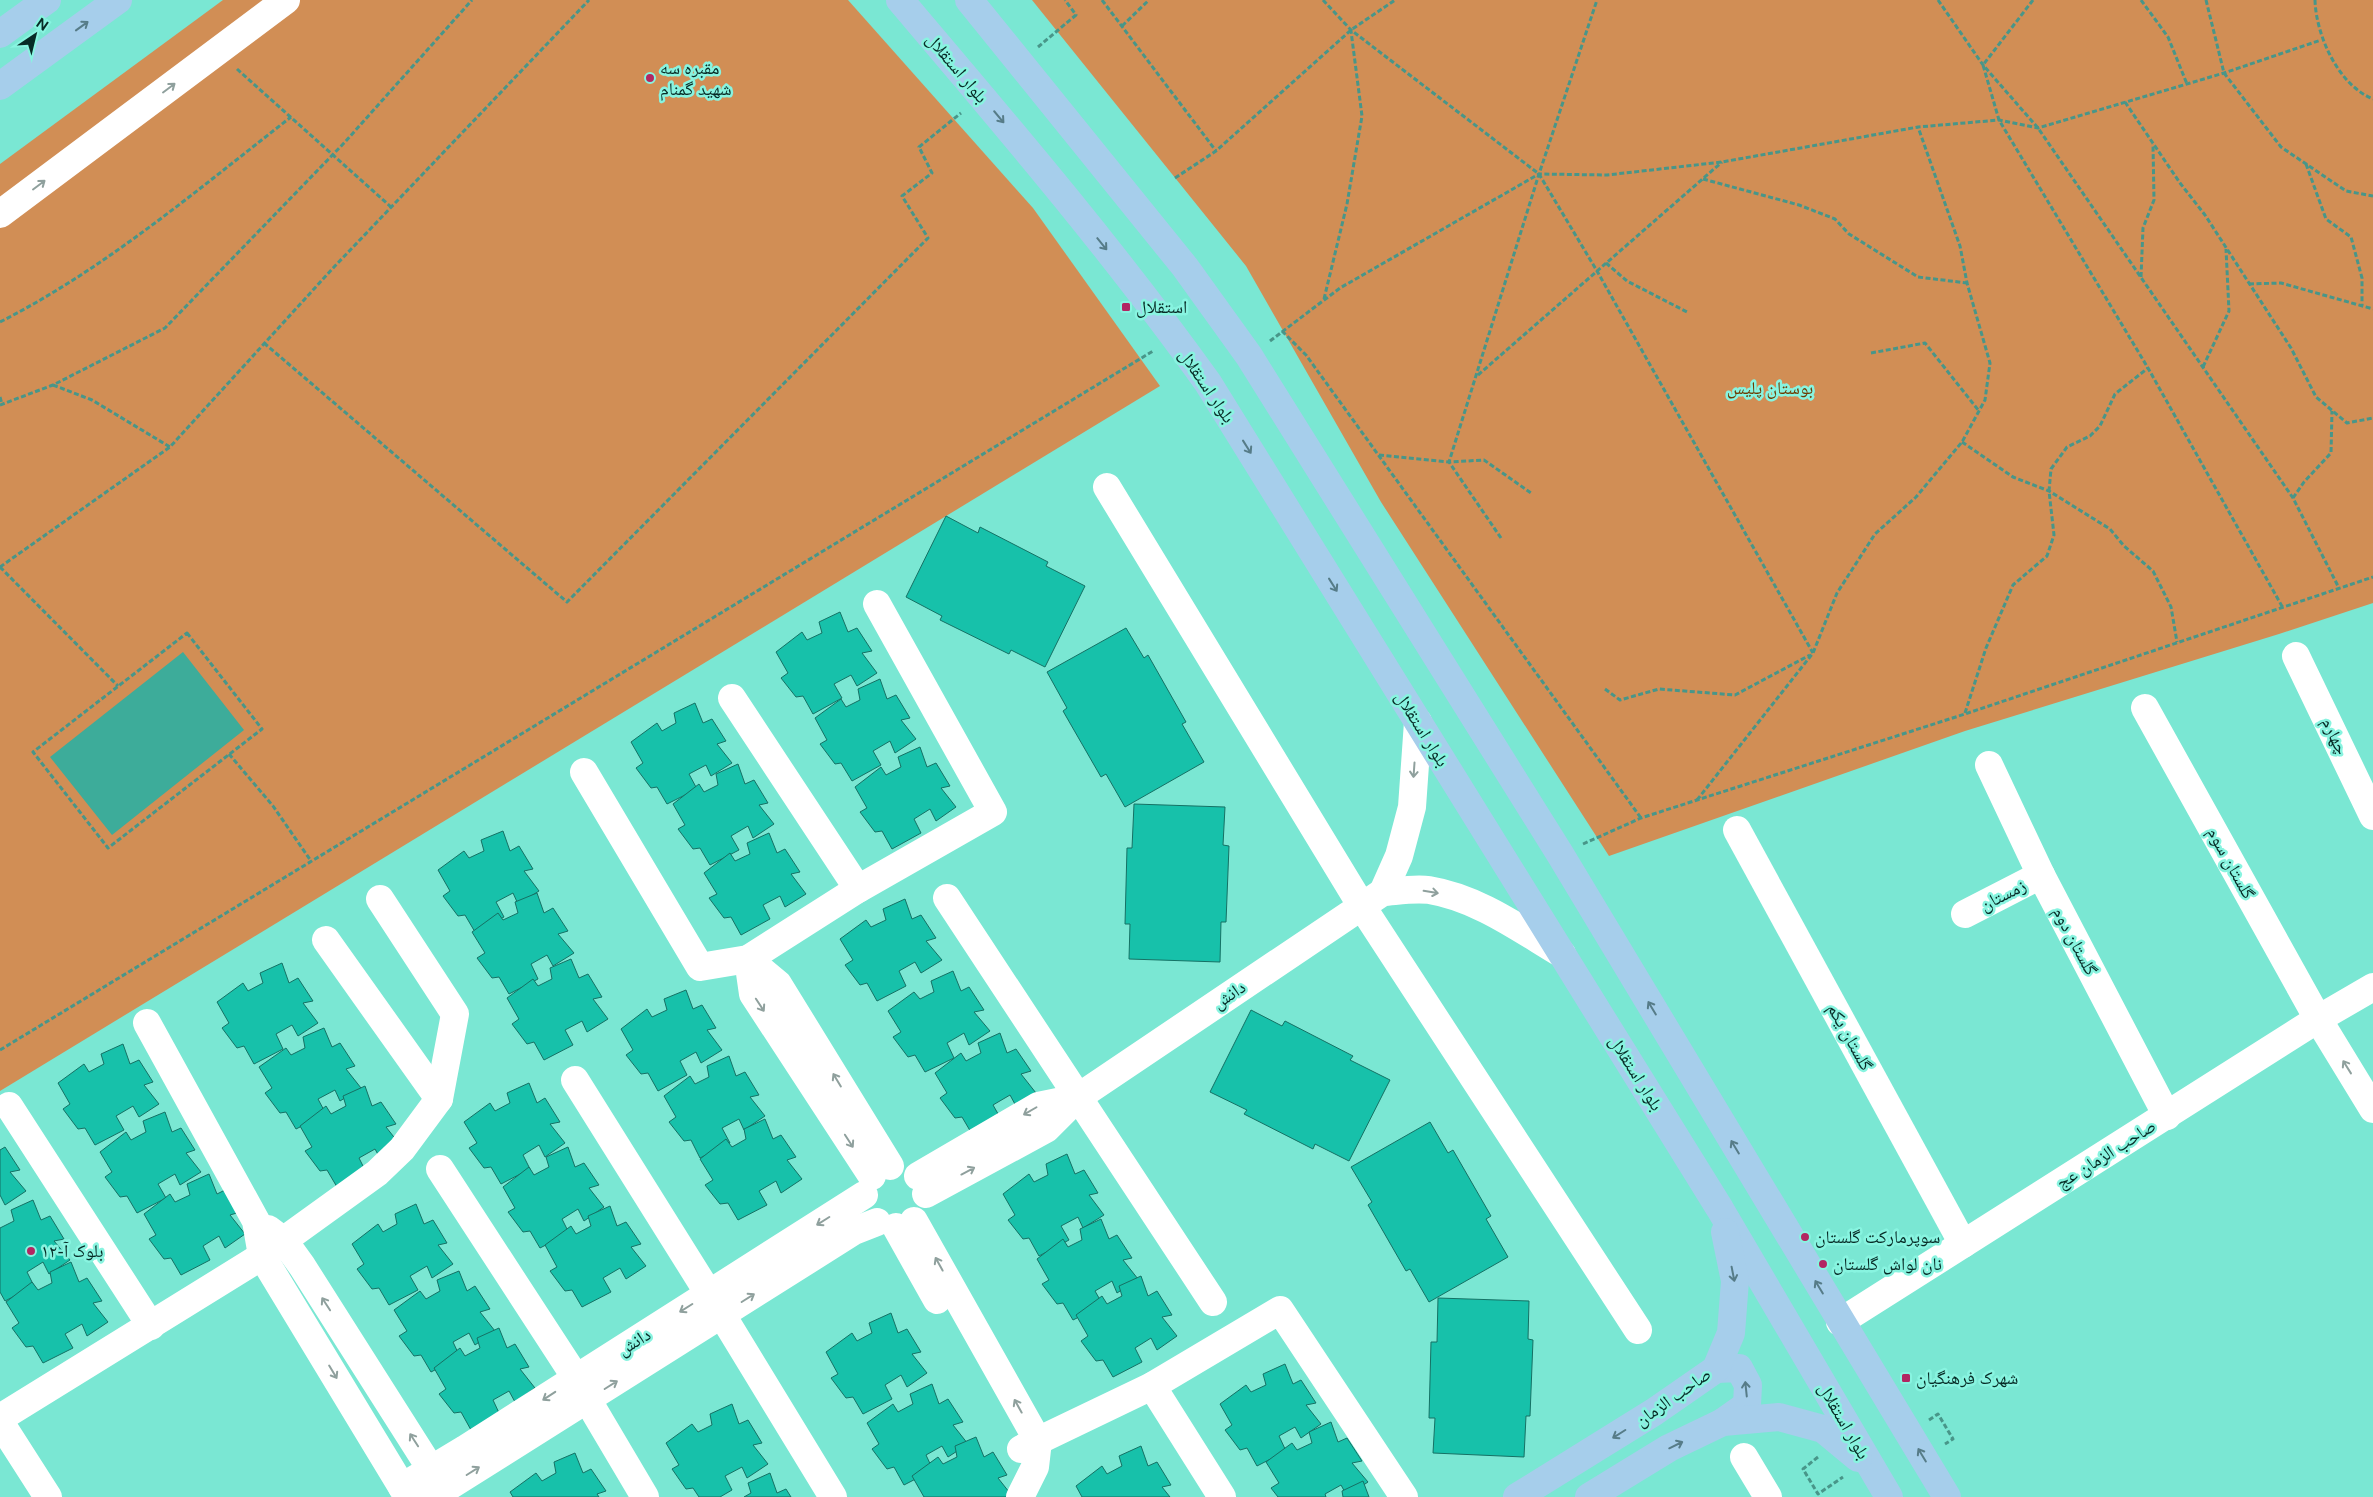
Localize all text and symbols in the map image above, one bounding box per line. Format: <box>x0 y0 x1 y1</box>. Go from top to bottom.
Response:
north arrow <box>10 10 60 60</box>
text: N <box>33 15 52 34</box>
one-way arrow <box>75 21 88 32</box>
street label: بلوار استقلال <box>921 29 993 108</box>
place label: مقبره سه شهید گمنام <box>660 57 732 101</box>
marker: مقبره سه شهید گمنام <box>644 72 656 84</box>
one-way arrow <box>162 82 175 93</box>
one-way arrow <box>994 111 1005 124</box>
one-way arrow <box>32 180 45 191</box>
one-way arrow <box>1096 237 1107 250</box>
place label: استقلال <box>1136 296 1187 318</box>
marker: استقلال <box>1120 301 1132 313</box>
street label: بلوار استقلال <box>1174 345 1240 427</box>
park label: بوستان پلیس <box>1727 377 1813 399</box>
one-way arrow <box>1242 439 1252 453</box>
one-way arrow <box>1328 577 1338 591</box>
street label: بلوار استقلال <box>1390 687 1454 771</box>
street label: چهارم <box>2316 714 2353 759</box>
one-way arrow <box>1410 762 1419 778</box>
street label: گلستان سوم <box>2201 823 2260 904</box>
street label: زمستان <box>1976 874 2030 916</box>
one-way arrow <box>1423 887 1439 897</box>
street label: گلستان دوم <box>2047 903 2102 980</box>
street label: دانش <box>1208 976 1250 1014</box>
one-way arrow <box>755 998 765 1012</box>
street label: گلستان یکم <box>1822 999 1878 1076</box>
one-way arrow <box>1646 1002 1656 1016</box>
street label: بلوار استقلال <box>1604 1031 1668 1115</box>
one-way arrow <box>2342 1061 2352 1075</box>
one-way arrow <box>831 1073 841 1087</box>
one-way arrow <box>1023 1106 1037 1116</box>
street label: صاحب الزمان عج <box>2052 1115 2160 1194</box>
one-way arrow <box>844 1134 854 1148</box>
one-way arrow <box>1730 1141 1740 1155</box>
one-way arrow <box>961 1165 975 1175</box>
one-way arrow <box>817 1216 831 1226</box>
place label: سوپرمارکت گلستان <box>1815 1226 1940 1248</box>
marker: سوپرمارکت گلستان <box>1799 1231 1811 1243</box>
place label: بلوک آ-۱۲ <box>41 1240 103 1262</box>
marker: بلوک آ-۱۲ <box>25 1245 37 1257</box>
place label: نان لواش گلستان <box>1833 1253 1942 1275</box>
one-way arrow <box>934 1257 944 1272</box>
marker: نان لواش گلستان <box>1817 1258 1829 1270</box>
one-way arrow <box>1729 1265 1739 1281</box>
one-way arrow <box>1813 1280 1823 1294</box>
one-way arrow <box>741 1293 755 1303</box>
one-way arrow <box>320 1297 330 1311</box>
one-way arrow <box>680 1304 694 1314</box>
street label: دانش <box>613 1323 655 1361</box>
street label: صاحب الزمان <box>1631 1363 1715 1431</box>
one-way arrow <box>328 1364 338 1378</box>
place label: شهرک فرهنگیان <box>1916 1367 2018 1389</box>
marker: شهرک فرهنگیان <box>1900 1372 1912 1384</box>
one-way arrow <box>603 1379 617 1389</box>
street label: بلوار استقلال <box>1813 1379 1875 1463</box>
one-way arrow <box>1742 1382 1751 1398</box>
one-way arrow <box>542 1390 556 1401</box>
one-way arrow <box>1013 1399 1023 1414</box>
one-way arrow <box>1613 1429 1627 1439</box>
one-way arrow <box>408 1434 418 1448</box>
one-way arrow <box>1668 1440 1683 1450</box>
one-way arrow <box>1916 1449 1926 1463</box>
one-way arrow <box>466 1466 480 1477</box>

